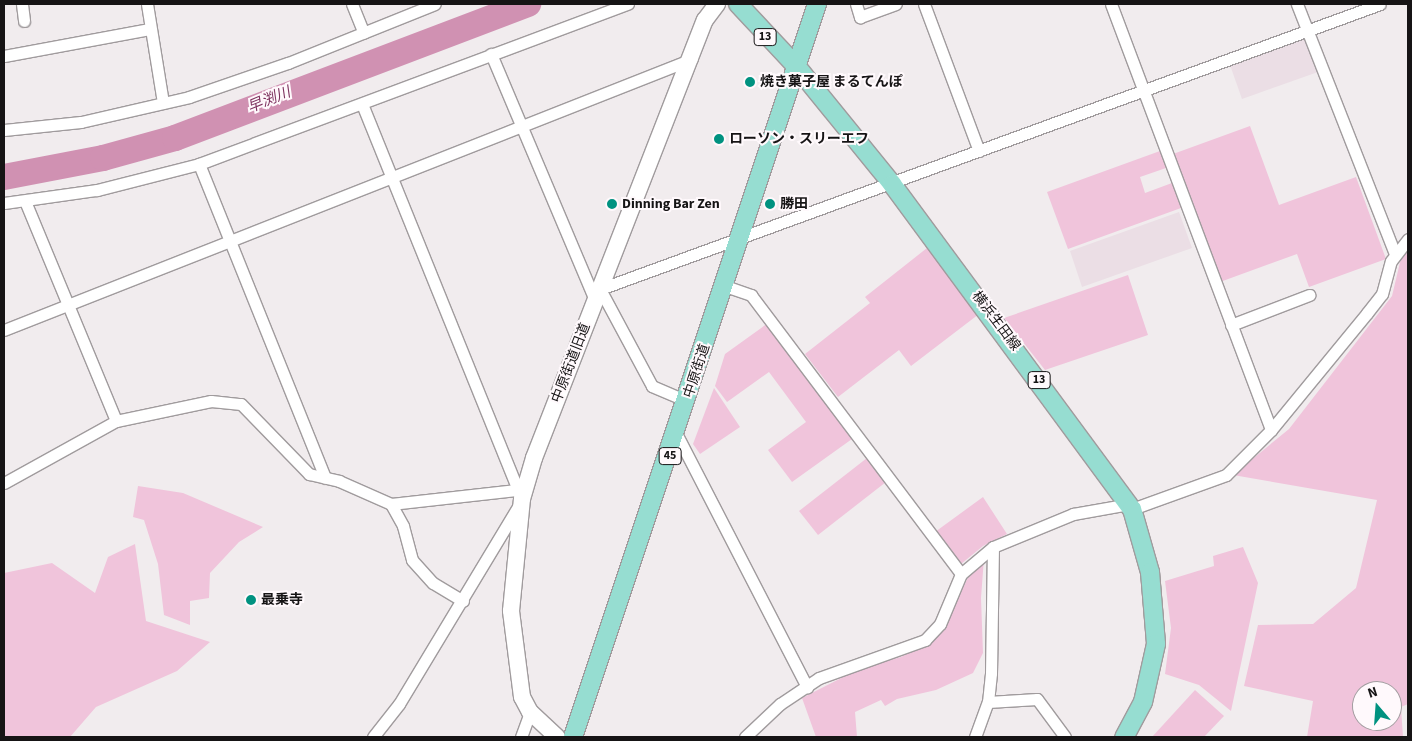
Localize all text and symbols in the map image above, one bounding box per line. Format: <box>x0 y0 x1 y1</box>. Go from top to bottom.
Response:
road number: 13 <box>752 28 778 46</box>
place label: 焼き菓子屋 まるてんぽ <box>760 74 903 90</box>
marker: 焼き菓子屋 まるてんぽ <box>744 76 756 88</box>
water label: 早渕川 <box>245 83 293 117</box>
place label: ローソン・スリーエフ <box>729 131 869 147</box>
marker: ローソン・スリーエフ <box>713 133 725 145</box>
place label: Dinning Bar Zen <box>622 196 720 212</box>
place label: 勝田 <box>780 196 808 212</box>
marker: Dinning Bar Zen <box>606 198 618 210</box>
marker: 勝田 <box>764 198 776 210</box>
street label: 横浜生田線 <box>968 288 1024 354</box>
street label: 中原街道旧道 <box>548 321 594 405</box>
street label: 中原街道 <box>680 342 714 400</box>
road number: 13 <box>1026 370 1052 390</box>
road number: 45 <box>658 446 682 466</box>
place label: 最乗寺 <box>261 592 303 608</box>
marker: 最乗寺 <box>245 594 257 606</box>
north arrow <box>1352 681 1402 731</box>
text: N <box>1365 682 1380 704</box>

